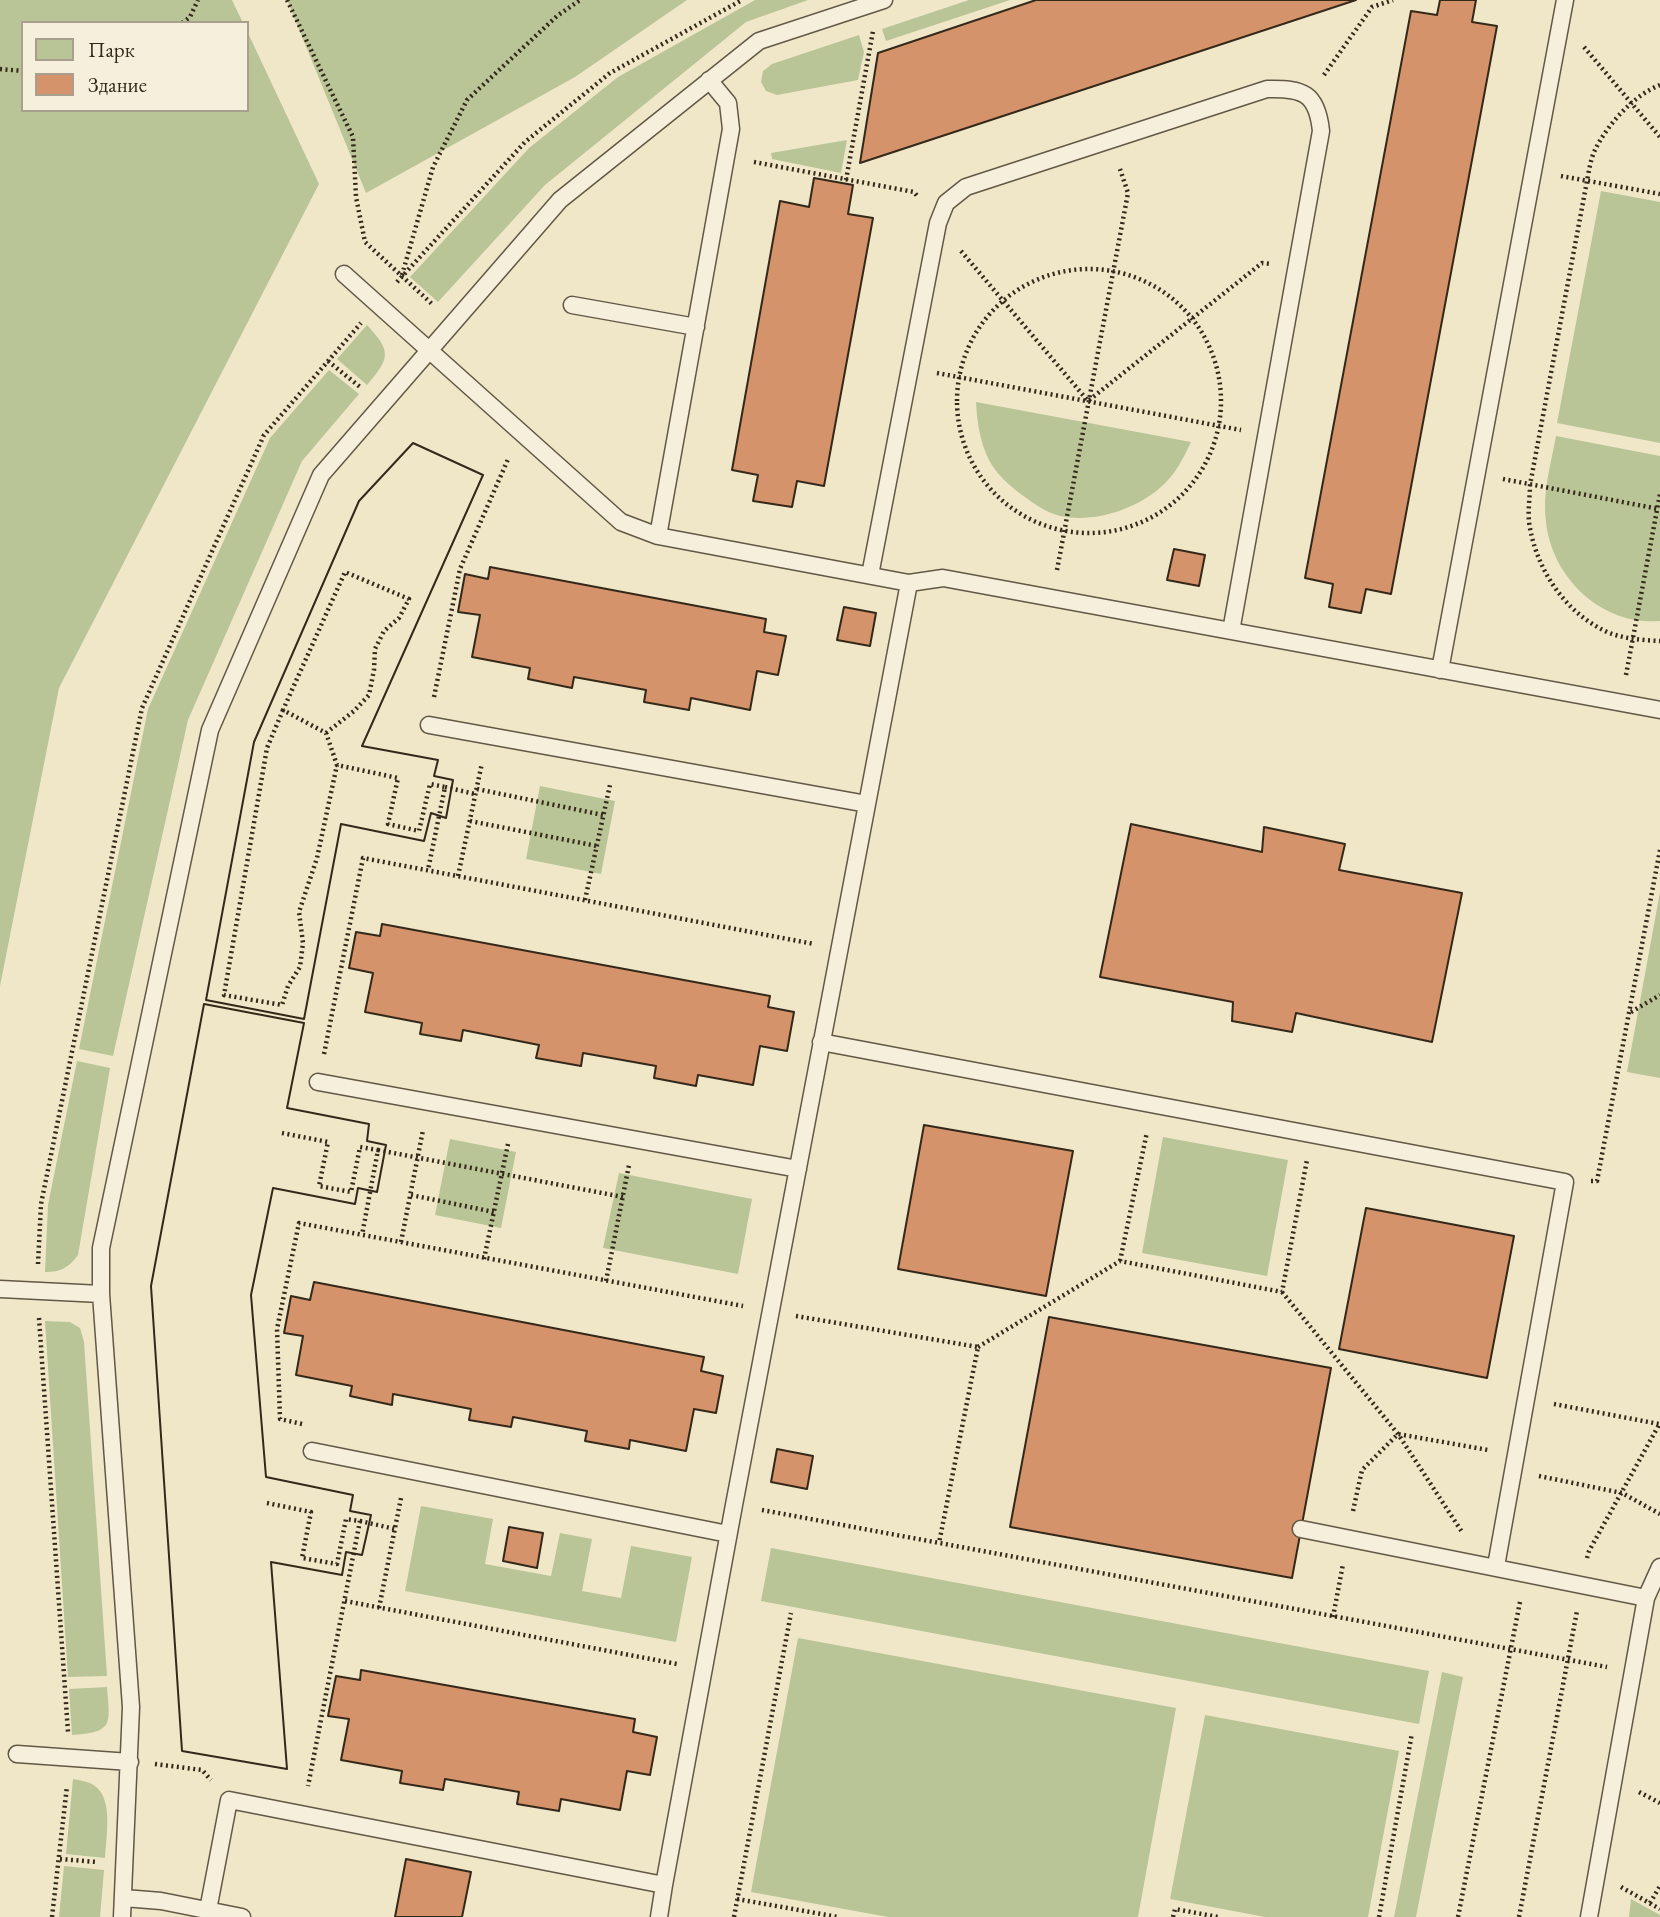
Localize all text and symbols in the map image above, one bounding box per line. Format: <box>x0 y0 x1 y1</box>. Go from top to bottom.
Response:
legend <box>21 21 248 112</box>
text: Парк <box>88 36 135 63</box>
text: Здание <box>88 71 147 98</box>

